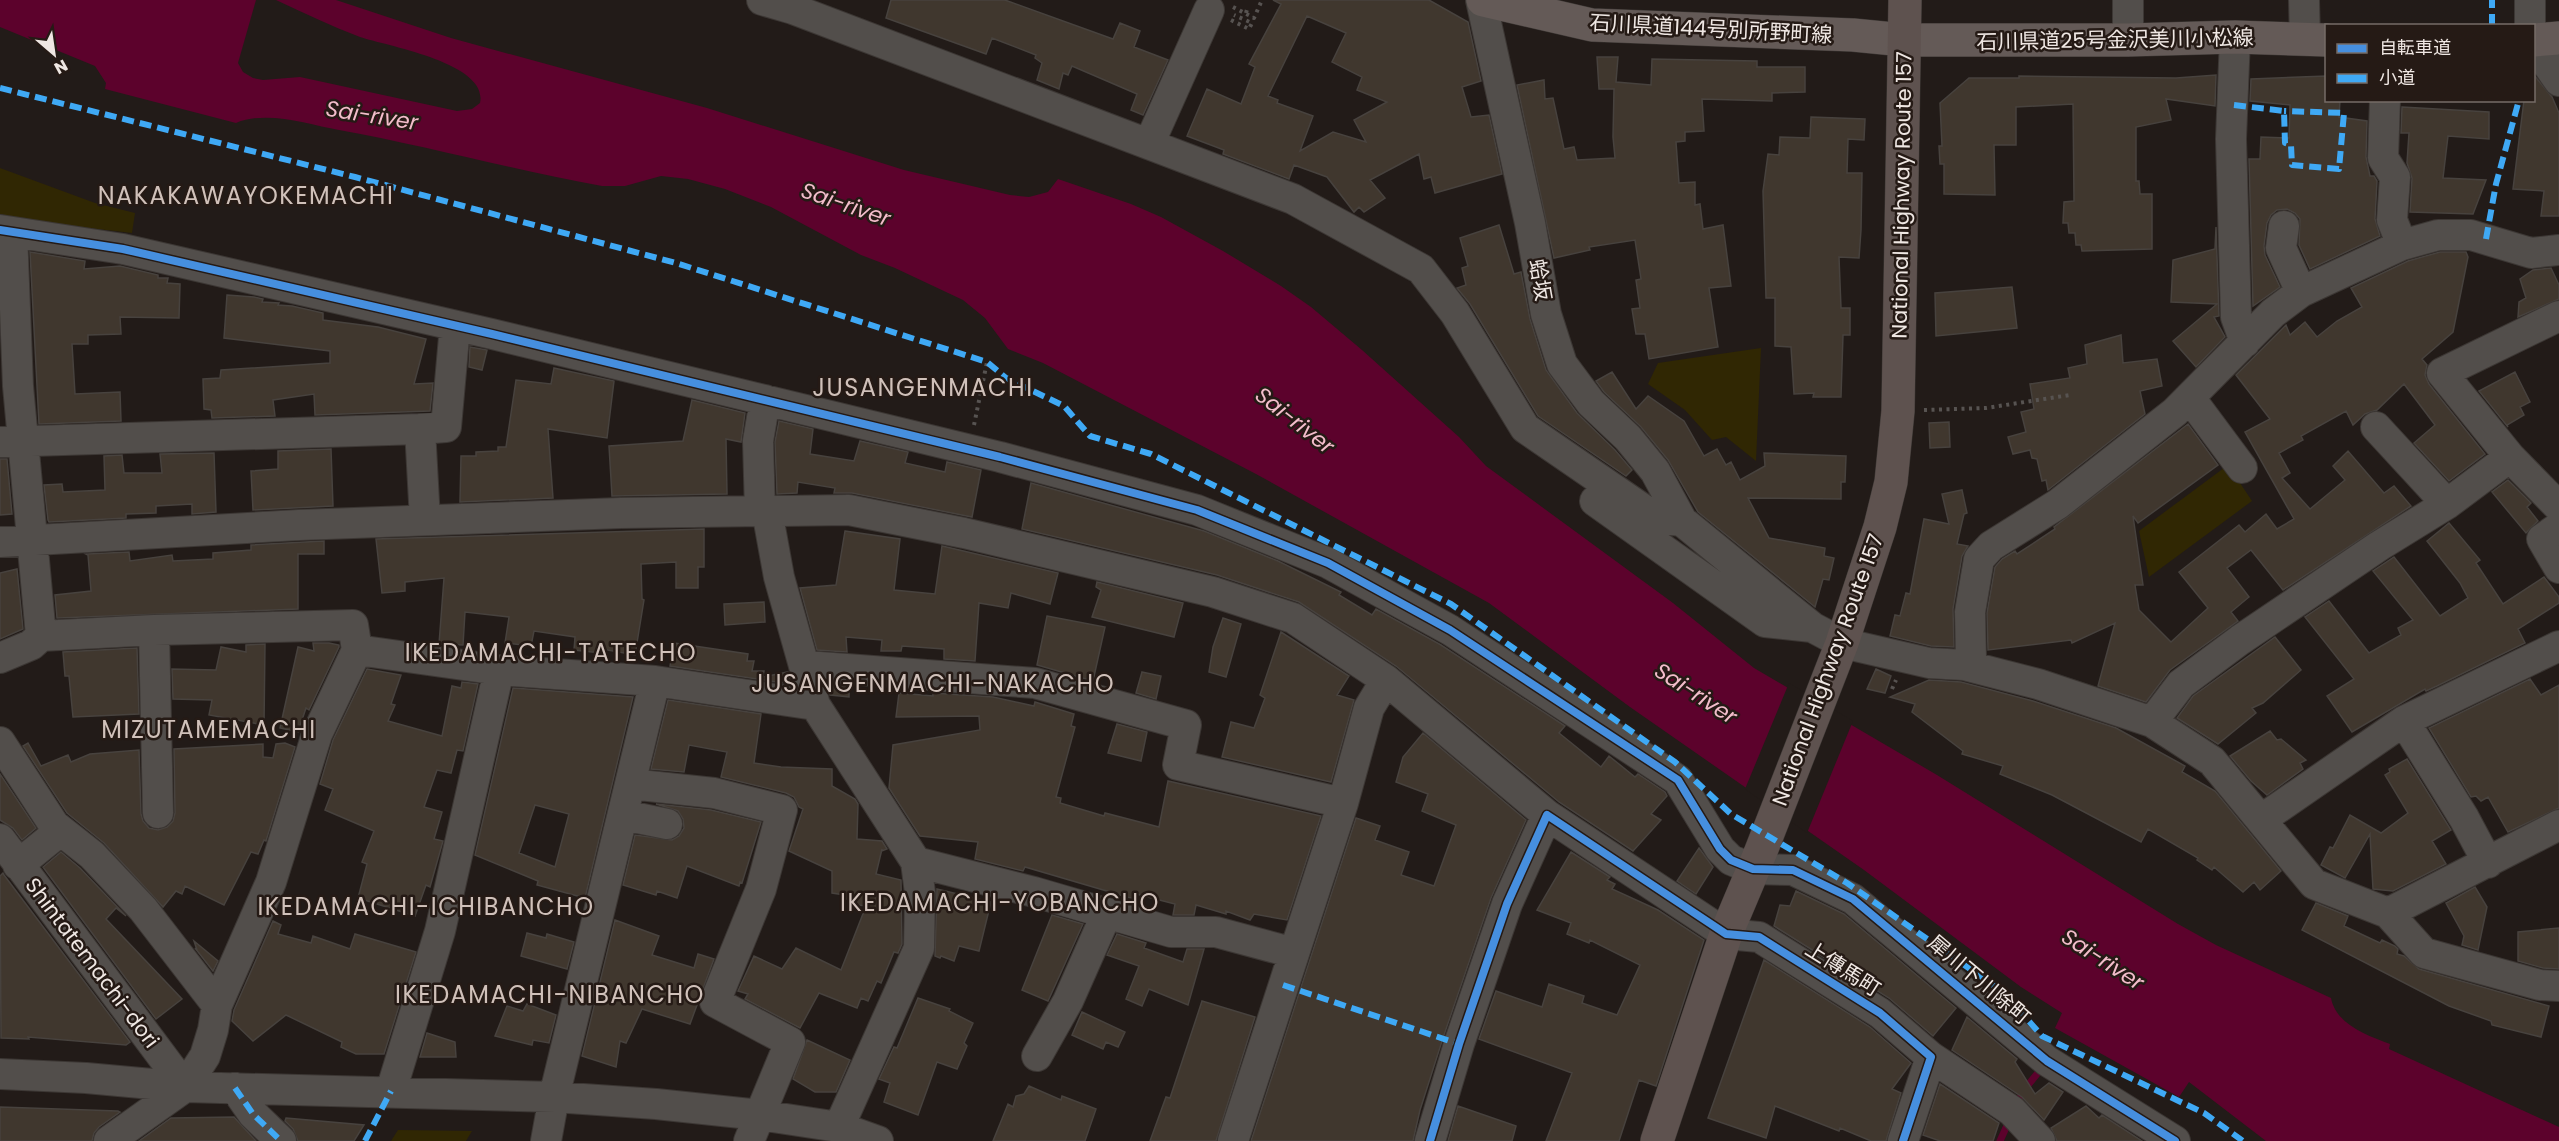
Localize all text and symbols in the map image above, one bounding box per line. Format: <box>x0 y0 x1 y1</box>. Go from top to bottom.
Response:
street label: 石川県道144号別所野町線 <box>1589 8 1833 49</box>
street label: 石川県道25号金沢美川小松線 <box>1976 23 2254 56</box>
north arrow <box>24 24 84 84</box>
legend <box>2325 24 2535 102</box>
text: 自転車道 <box>2379 35 2451 60</box>
street label: National Highway Route 157 <box>1884 51 1919 339</box>
text: N <box>50 54 72 80</box>
text: 小道 <box>2379 65 2415 90</box>
water label: Sai-river <box>324 93 421 138</box>
water label: Sai-river <box>797 175 896 235</box>
district label: NAKAKAWAYOKEMACHI <box>98 179 394 212</box>
street label: 蛤坂 <box>1523 257 1558 303</box>
district label: JUSANGENMACHI <box>812 371 1034 404</box>
water label: Sai-river <box>1248 380 1342 462</box>
street label: National Highway Route 157 <box>1765 530 1890 810</box>
district label: IKEDAMACHI-TATECHO <box>405 636 697 669</box>
water label: Sai-river <box>1648 655 1744 732</box>
district label: JUSANGENMACHI-NAKACHO <box>751 667 1115 700</box>
district label: MIZUTAMEMACHI <box>101 713 317 746</box>
street label: Shintatemachi-dori <box>19 872 166 1054</box>
district label: IKEDAMACHI-YOBANCHO <box>840 886 1160 919</box>
district label: IKEDAMACHI-ICHIBANCHO <box>257 890 595 923</box>
water label: Sai-river <box>2055 921 2151 998</box>
street label: 犀川下川除町 <box>1922 928 2037 1031</box>
street label: 上傳馬町 <box>1800 934 1887 1003</box>
district label: IKEDAMACHI-NIBANCHO <box>395 978 705 1011</box>

